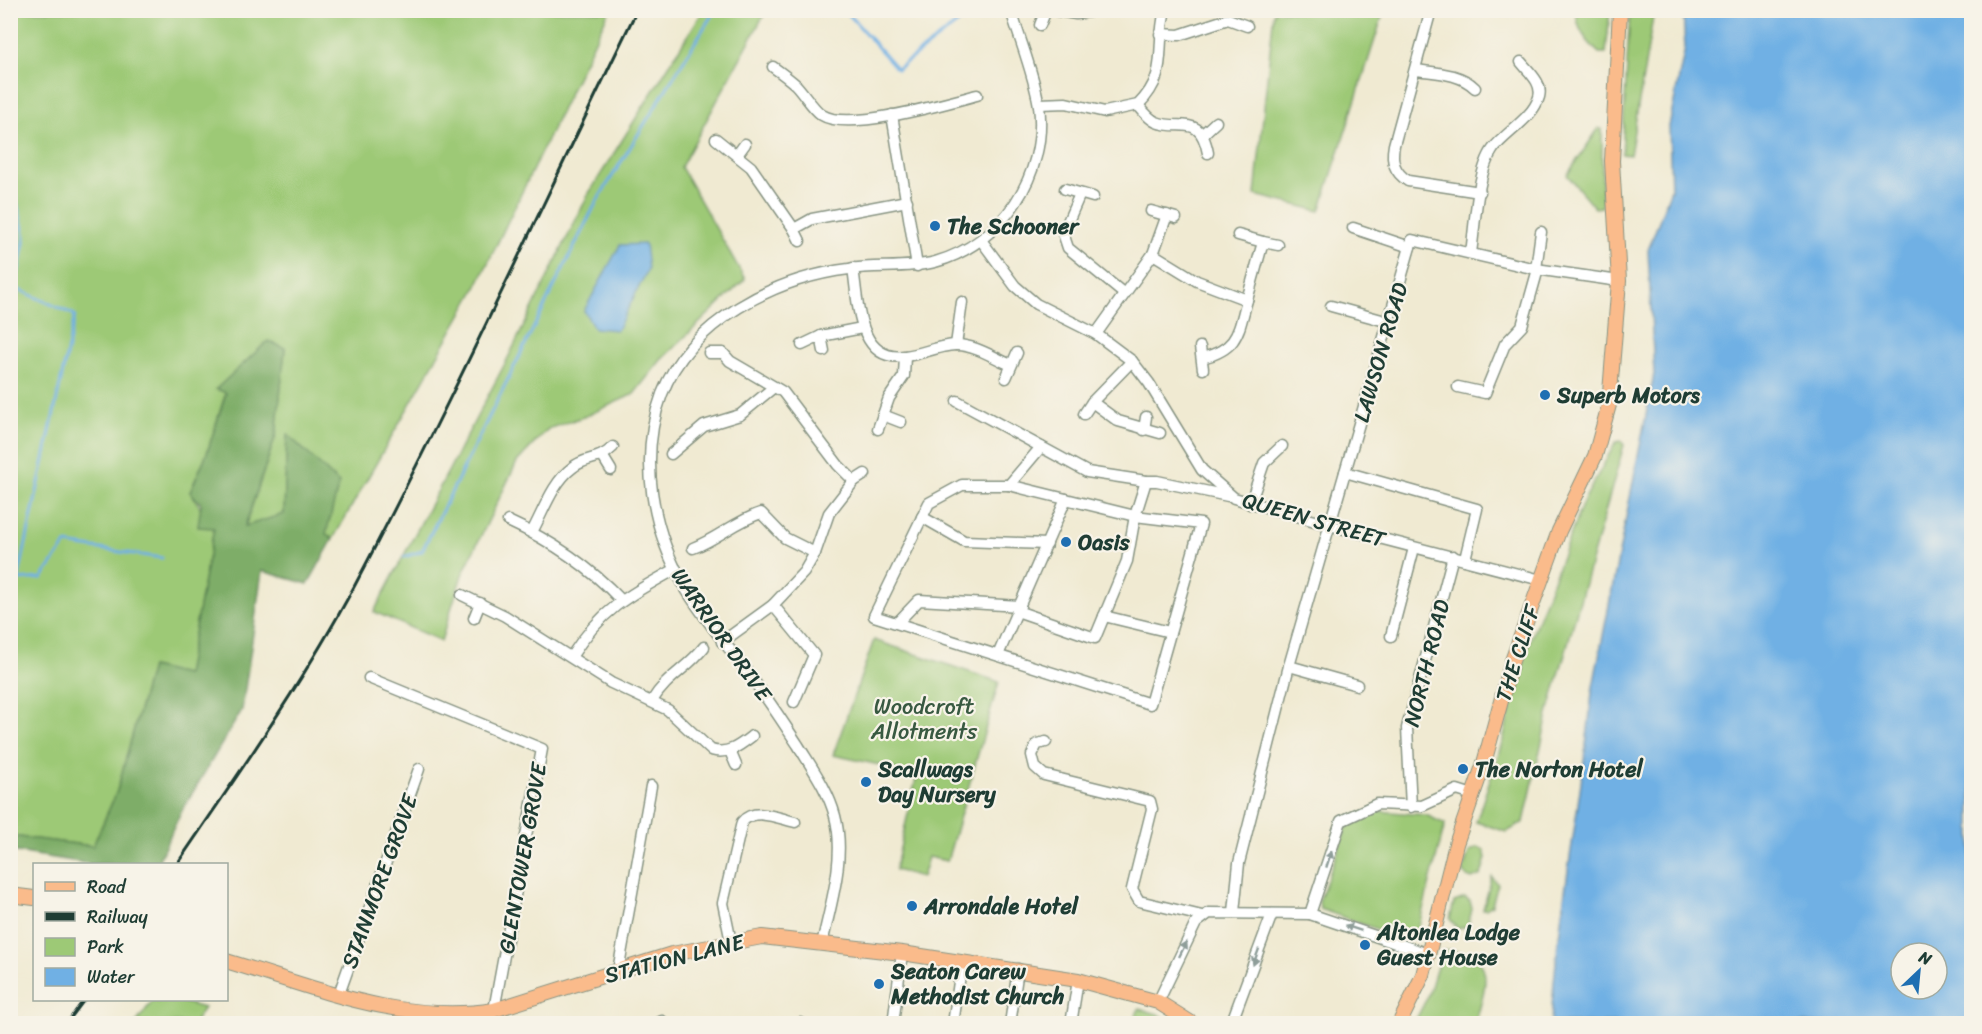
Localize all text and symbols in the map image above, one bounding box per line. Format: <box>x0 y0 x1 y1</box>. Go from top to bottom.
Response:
place label: The Schooner <box>947 207 1080 246</box>
marker: The Schooner <box>928 219 942 233</box>
street label: LAWSON ROAD <box>1342 278 1419 427</box>
place label: Superb Motors <box>1556 376 1701 415</box>
marker: Superb Motors <box>1538 388 1552 402</box>
street label: QUEEN STREET <box>1238 480 1391 559</box>
place label: Oasis <box>1078 523 1130 562</box>
marker: Oasis <box>1059 535 1073 549</box>
street label: WARRIOR DRIVE <box>661 559 783 711</box>
street label: NORTH ROAD <box>1392 595 1461 731</box>
street label: THE CLIFF <box>1484 598 1552 707</box>
park label: Woodcroft Allotments <box>870 687 978 751</box>
place label: Scallwags Day Nursery <box>877 750 996 814</box>
place label: The Norton Hotel <box>1475 750 1643 789</box>
street label: GLENTOWER GROVE <box>487 758 559 956</box>
marker: The Norton Hotel <box>1456 762 1470 776</box>
marker: Scallwags Day Nursery <box>859 775 873 789</box>
street label: STANMORE GROVE <box>330 787 430 974</box>
one-way arrow <box>1324 850 1334 868</box>
legend <box>33 863 228 1001</box>
text: Road <box>87 871 127 903</box>
place label: Arrondale Hotel <box>923 887 1080 926</box>
marker: Arrondale Hotel <box>905 899 919 913</box>
text: Railway <box>87 901 149 933</box>
place label: Altonlea Lodge Guest House <box>1376 913 1521 977</box>
street label: STATION LANE <box>600 922 750 995</box>
one-way arrow <box>1344 923 1362 933</box>
text: Park <box>87 931 124 963</box>
marker: Altonlea Lodge Guest House <box>1358 938 1372 952</box>
one-way arrow <box>1179 941 1188 958</box>
north arrow <box>1889 941 1949 1001</box>
text: N <box>1913 942 1938 974</box>
one-way arrow <box>1251 948 1261 966</box>
place label: Seaton Carew Methodist Church <box>890 952 1065 1016</box>
text: Water <box>87 961 136 993</box>
marker: Seaton Carew Methodist Church <box>872 977 886 991</box>

